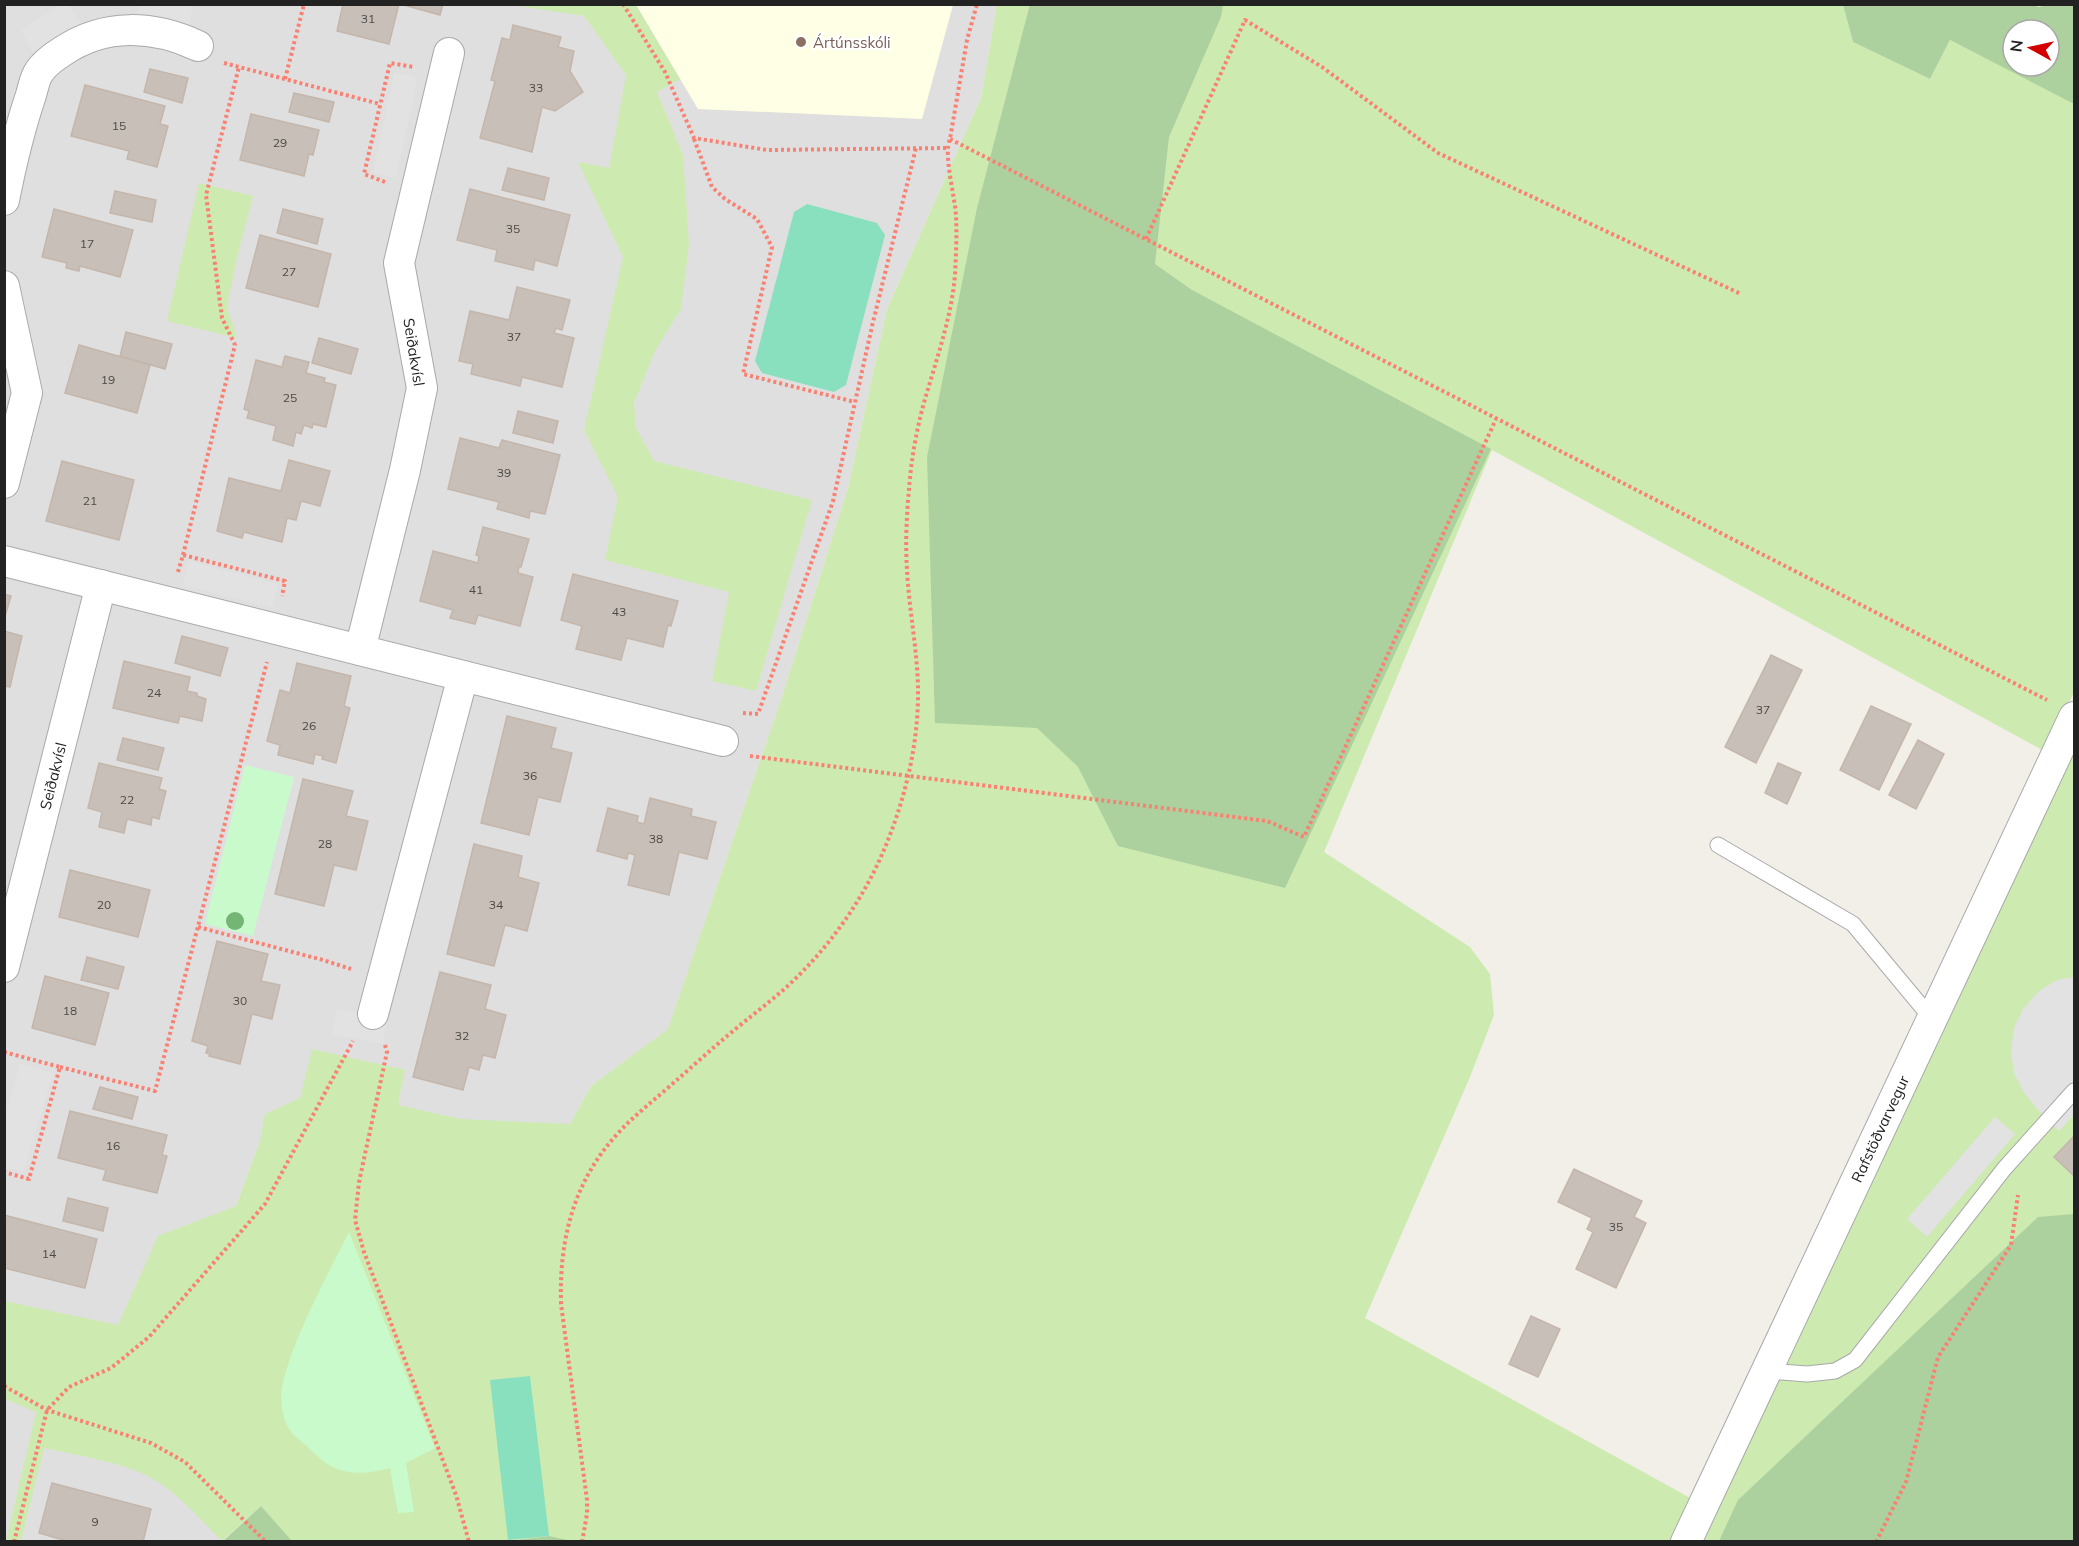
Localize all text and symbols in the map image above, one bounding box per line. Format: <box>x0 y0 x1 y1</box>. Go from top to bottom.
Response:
house number: 31 <box>361 11 375 26</box>
north arrow <box>2001 18 2061 78</box>
place label: Ártúnsskóli <box>813 33 891 52</box>
marker: Ártúnsskóli <box>794 35 808 49</box>
text: N <box>2005 39 2027 53</box>
house number: 33 <box>529 80 543 95</box>
house number: 15 <box>112 118 126 133</box>
house number: 29 <box>273 135 287 150</box>
house number: 35 <box>506 221 520 236</box>
house number: 17 <box>80 236 94 251</box>
house number: 27 <box>282 264 296 279</box>
street label: Seiðakvísl <box>399 317 429 387</box>
house number: 37 <box>507 329 521 344</box>
house number: 19 <box>101 372 115 387</box>
house number: 25 <box>283 390 297 405</box>
house number: 39 <box>497 465 511 480</box>
house number: 21 <box>83 493 97 508</box>
house number: 41 <box>469 582 483 597</box>
house number: 43 <box>612 604 626 619</box>
house number: 24 <box>147 685 161 700</box>
house number: 37 <box>1756 702 1770 717</box>
house number: 26 <box>302 718 316 733</box>
street label: Seiðakvísl <box>35 740 71 812</box>
house number: 36 <box>523 768 537 783</box>
house number: 22 <box>120 792 134 807</box>
house number: 38 <box>649 831 663 846</box>
house number: 28 <box>318 836 332 851</box>
house number: 20 <box>97 897 111 912</box>
house number: 34 <box>489 897 503 912</box>
house number: 30 <box>233 993 247 1008</box>
house number: 18 <box>63 1003 77 1018</box>
house number: 32 <box>455 1028 469 1043</box>
street label: Rafstöðvarvegur <box>1847 1072 1913 1186</box>
house number: 16 <box>106 1138 120 1153</box>
house number: 35 <box>1609 1219 1623 1234</box>
house number: 14 <box>42 1246 56 1261</box>
house number: 9 <box>91 1514 99 1529</box>

